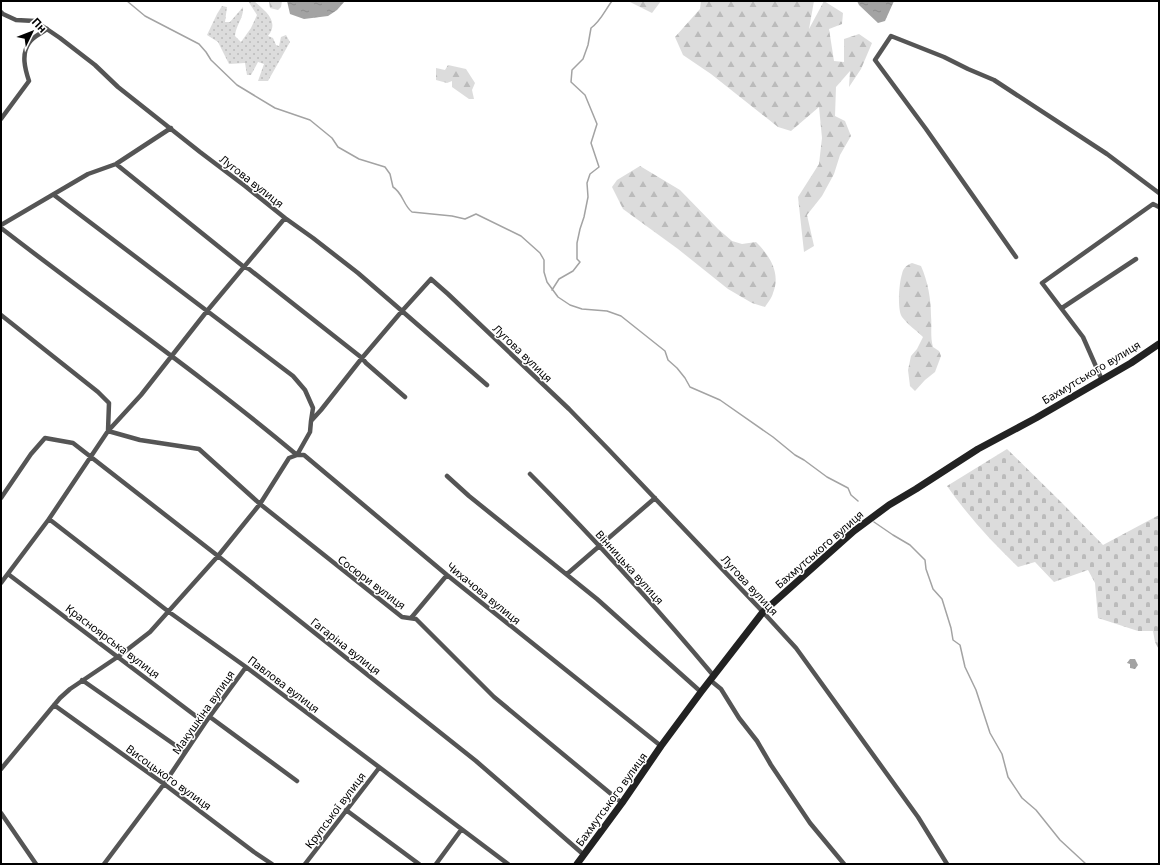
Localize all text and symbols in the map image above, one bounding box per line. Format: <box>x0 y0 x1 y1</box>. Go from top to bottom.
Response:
north arrow <box>12 12 52 52</box>
text: Пн <box>29 14 50 36</box>
street label: Лугова вулиця <box>217 151 287 211</box>
street label: Лугова вулиця <box>490 321 556 385</box>
street label: Бахмутського вулиця <box>1039 337 1143 407</box>
street label: Бахмутського вулиця <box>772 506 866 592</box>
street label: Вінницька вулиця <box>593 527 667 607</box>
street label: Сосюри вулиця <box>335 551 409 613</box>
street label: Лугова вулиця <box>718 552 782 618</box>
street label: Чихачова вулиця <box>444 558 524 628</box>
street label: Красноярська вулиця <box>63 600 163 682</box>
street label: Гагаріна вулиця <box>308 614 384 678</box>
street label: Павлова вулиця <box>245 652 323 716</box>
street label: Макушкіна вулиця <box>168 667 238 757</box>
street label: Висоцького вулиця <box>123 741 215 813</box>
street label: Бахмутського вулиця <box>572 749 650 849</box>
street label: Крупської вулиця <box>301 769 369 851</box>

